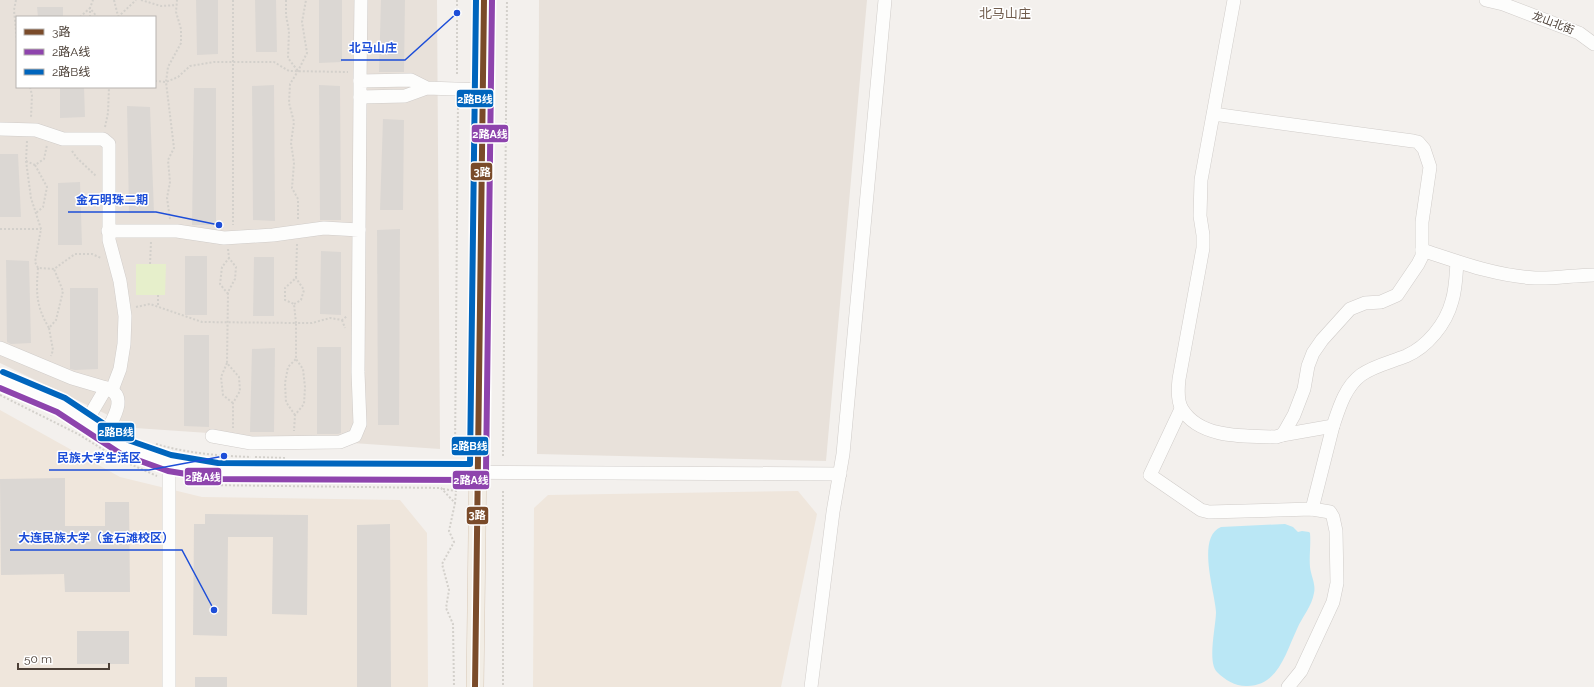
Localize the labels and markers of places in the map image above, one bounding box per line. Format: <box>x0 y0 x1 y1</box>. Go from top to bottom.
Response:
callout: 北马山庄 <box>341 36 405 60</box>
callout: 金石明珠二期 <box>68 188 156 212</box>
callout: 民族大学生活区 <box>49 446 149 470</box>
callout: 大连民族大学（金石滩校区） <box>10 526 182 550</box>

